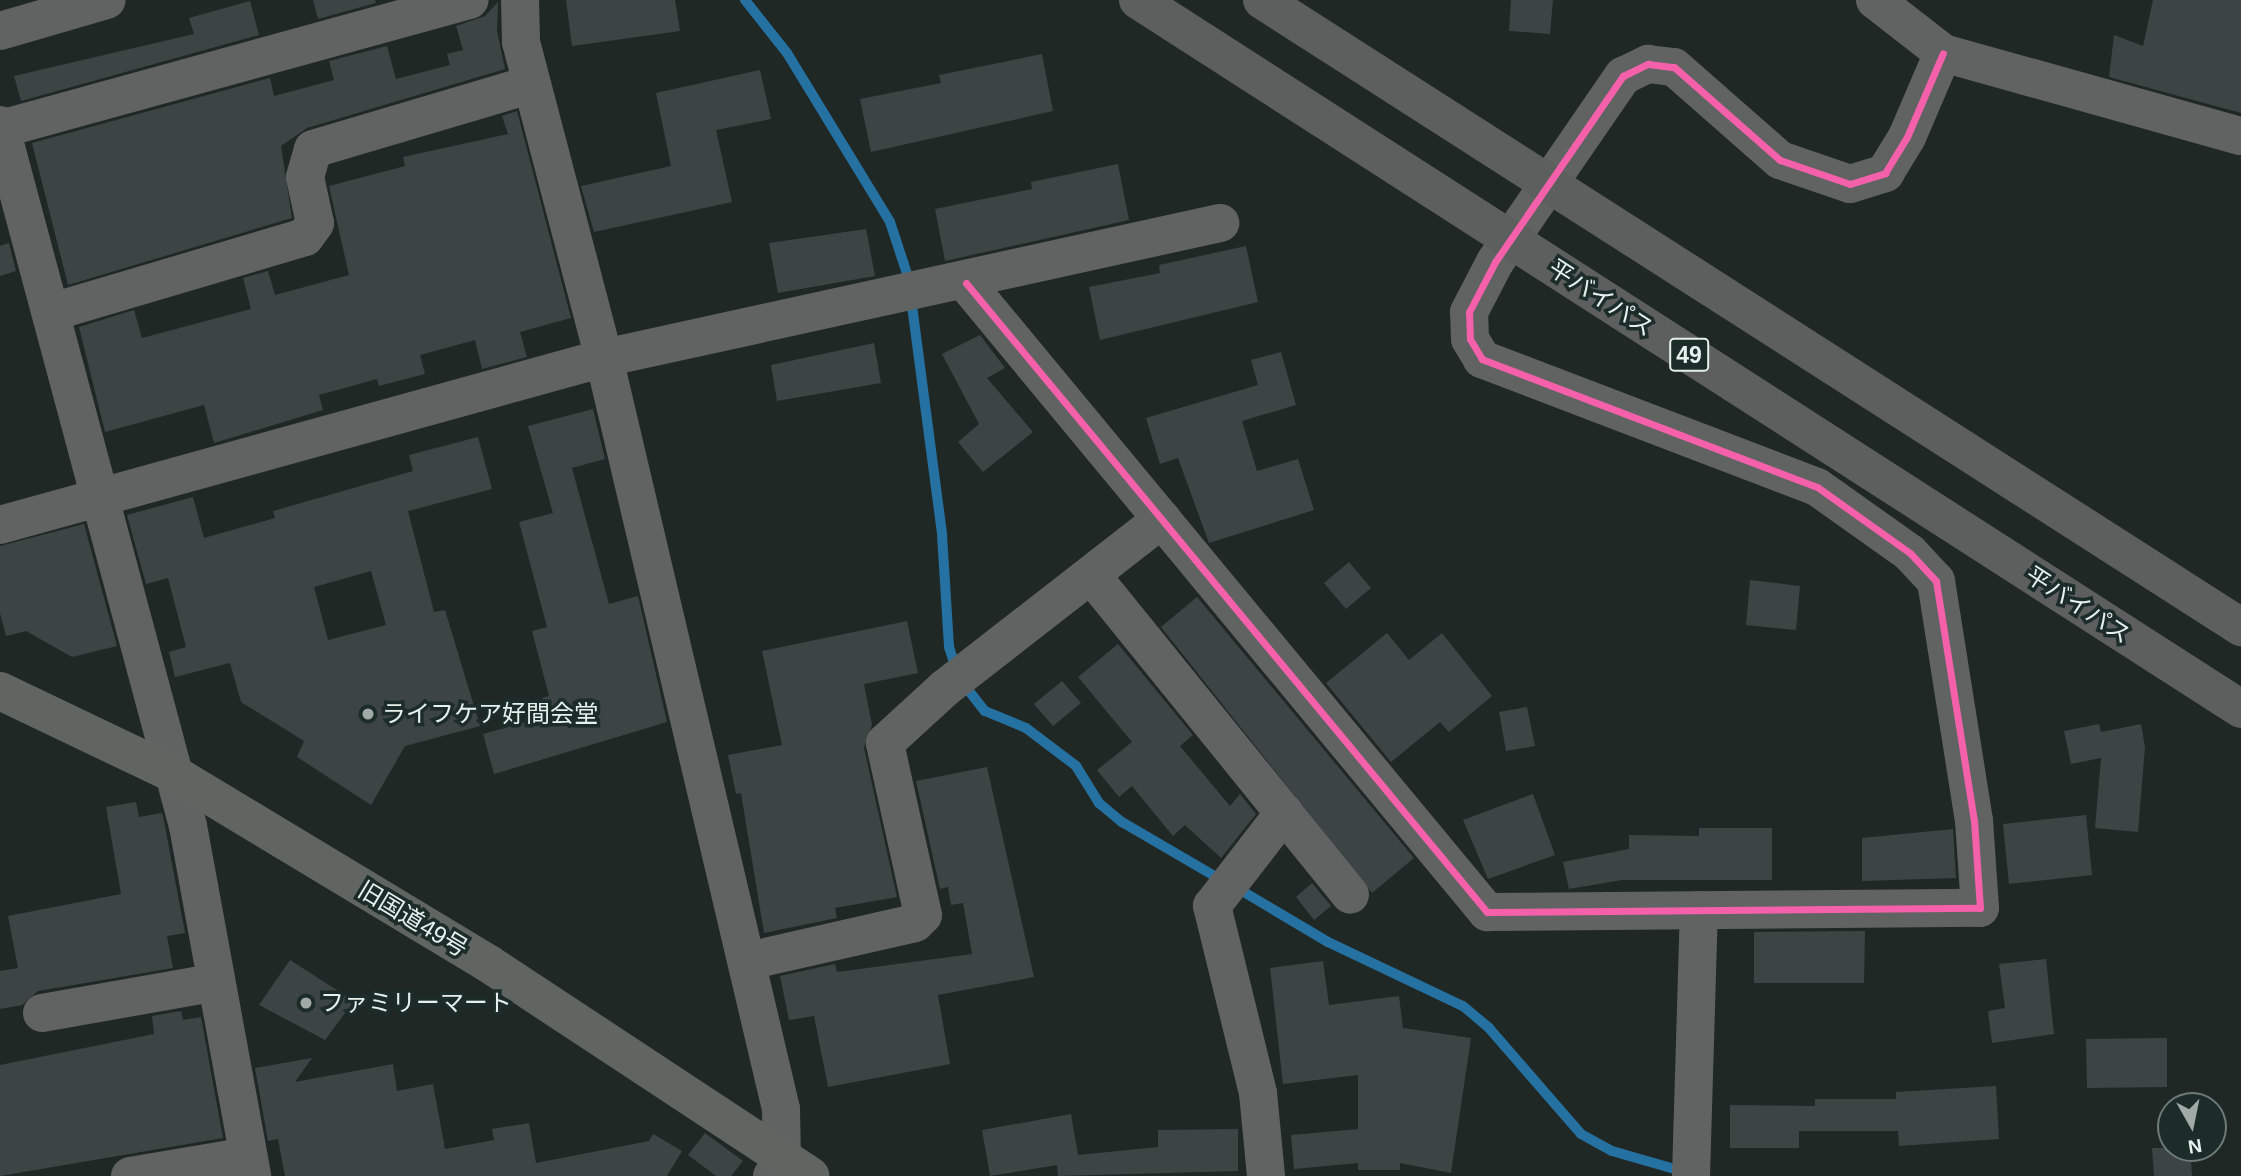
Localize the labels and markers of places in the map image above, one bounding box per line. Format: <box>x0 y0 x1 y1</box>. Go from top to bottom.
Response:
place label: ライフケア好間会堂 <box>382 700 598 728</box>
marker: ライフケア好間会堂 <box>360 706 376 722</box>
place label: ファミリーマート <box>320 989 512 1017</box>
marker: ファミリーマート <box>298 995 314 1011</box>

